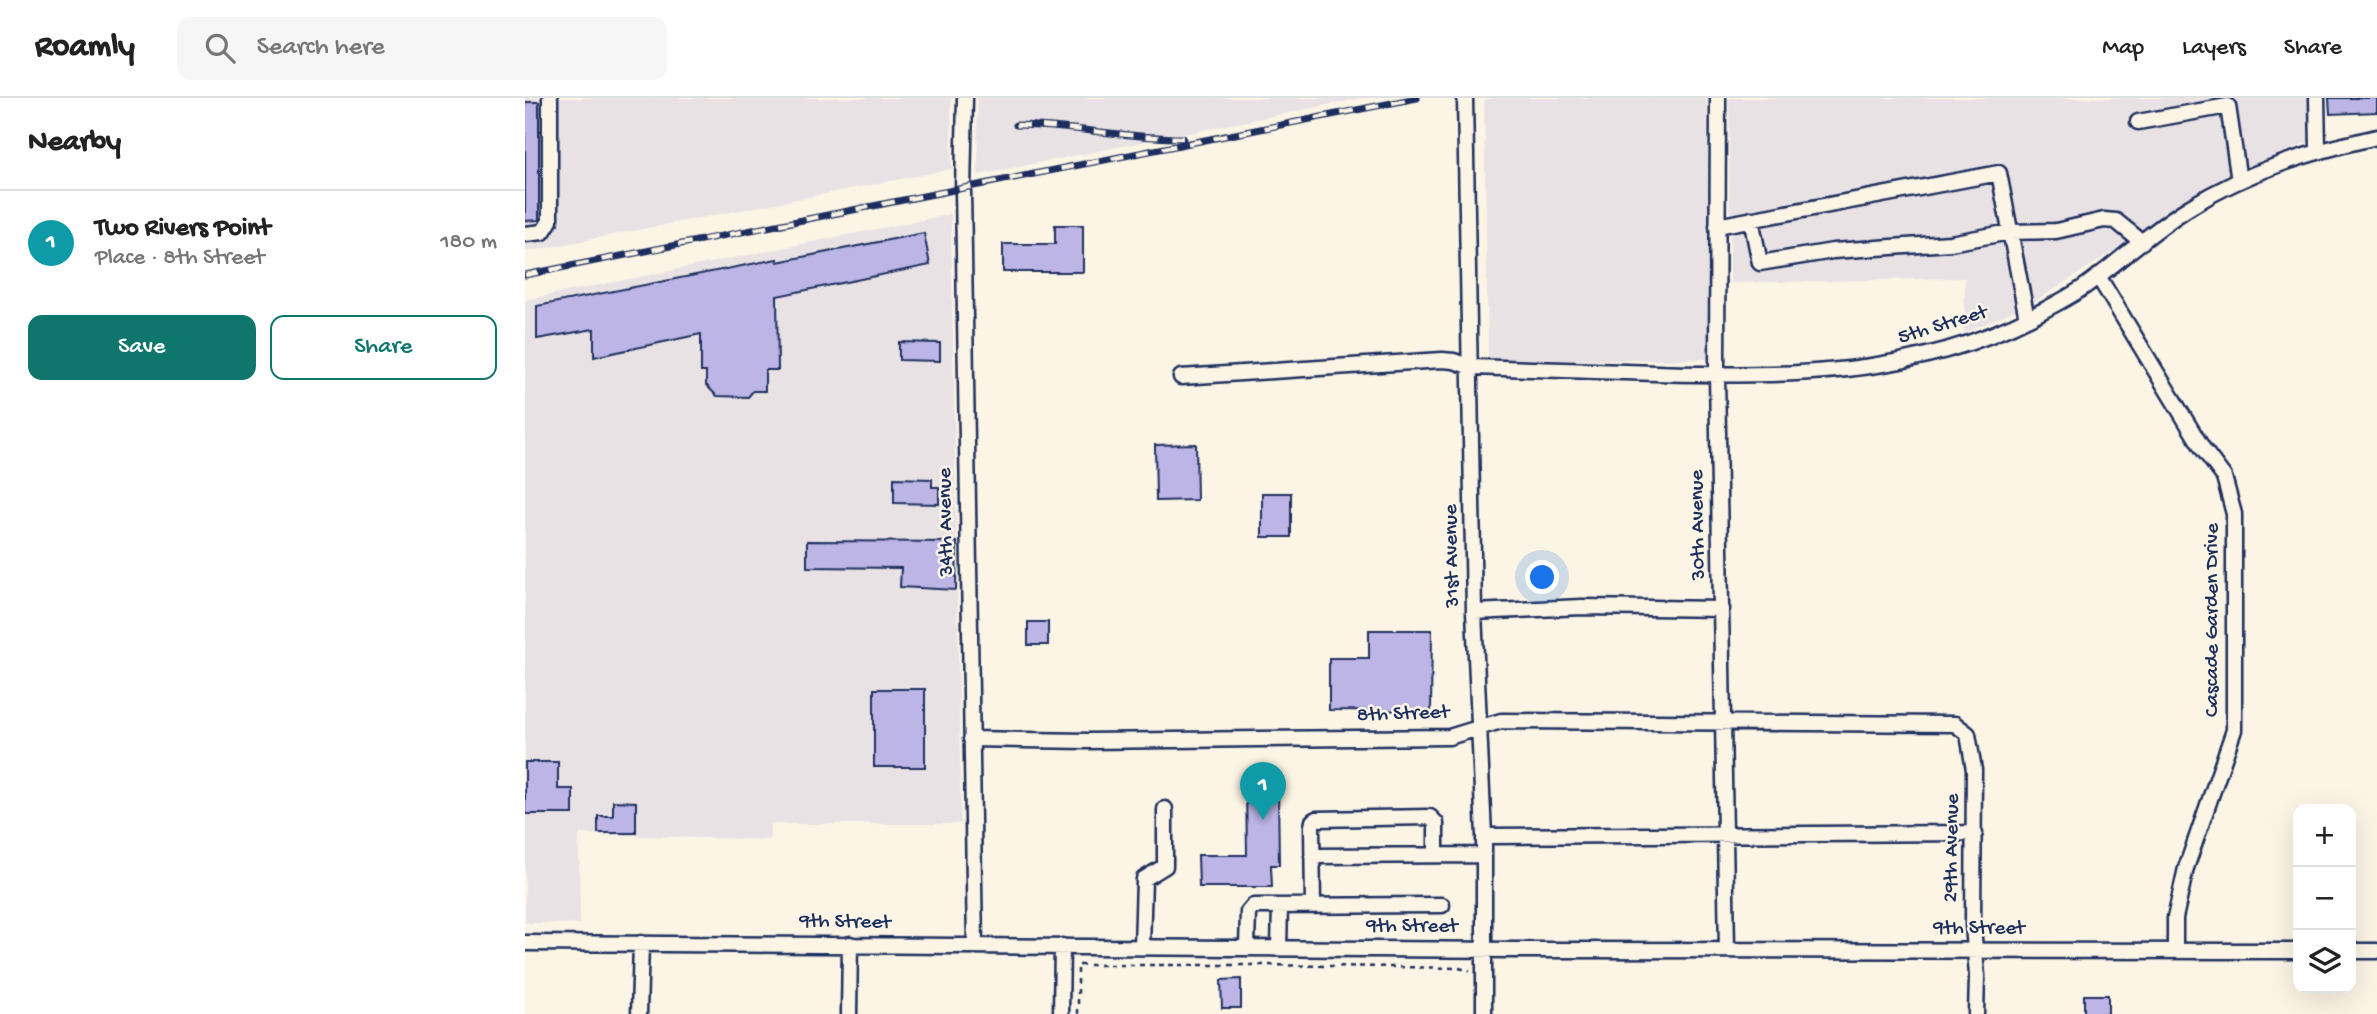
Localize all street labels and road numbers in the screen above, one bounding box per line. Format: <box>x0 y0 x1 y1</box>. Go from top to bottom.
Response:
street label: 5th Street <box>1895 300 1993 351</box>
street label: 34th Avenue <box>934 466 960 578</box>
street label: 30th Avenue <box>1686 468 1712 582</box>
street label: 31st Avenue <box>1440 503 1466 609</box>
street label: Cascade Garden Drive <box>2201 522 2226 717</box>
street label: 8th Street <box>1356 701 1452 729</box>
street label: 29th Avenue <box>1940 792 1966 903</box>
street label: 9th Street <box>798 910 893 936</box>
street label: 9th Street <box>1365 915 1460 940</box>
street label: 9th Street <box>1932 917 2027 942</box>

